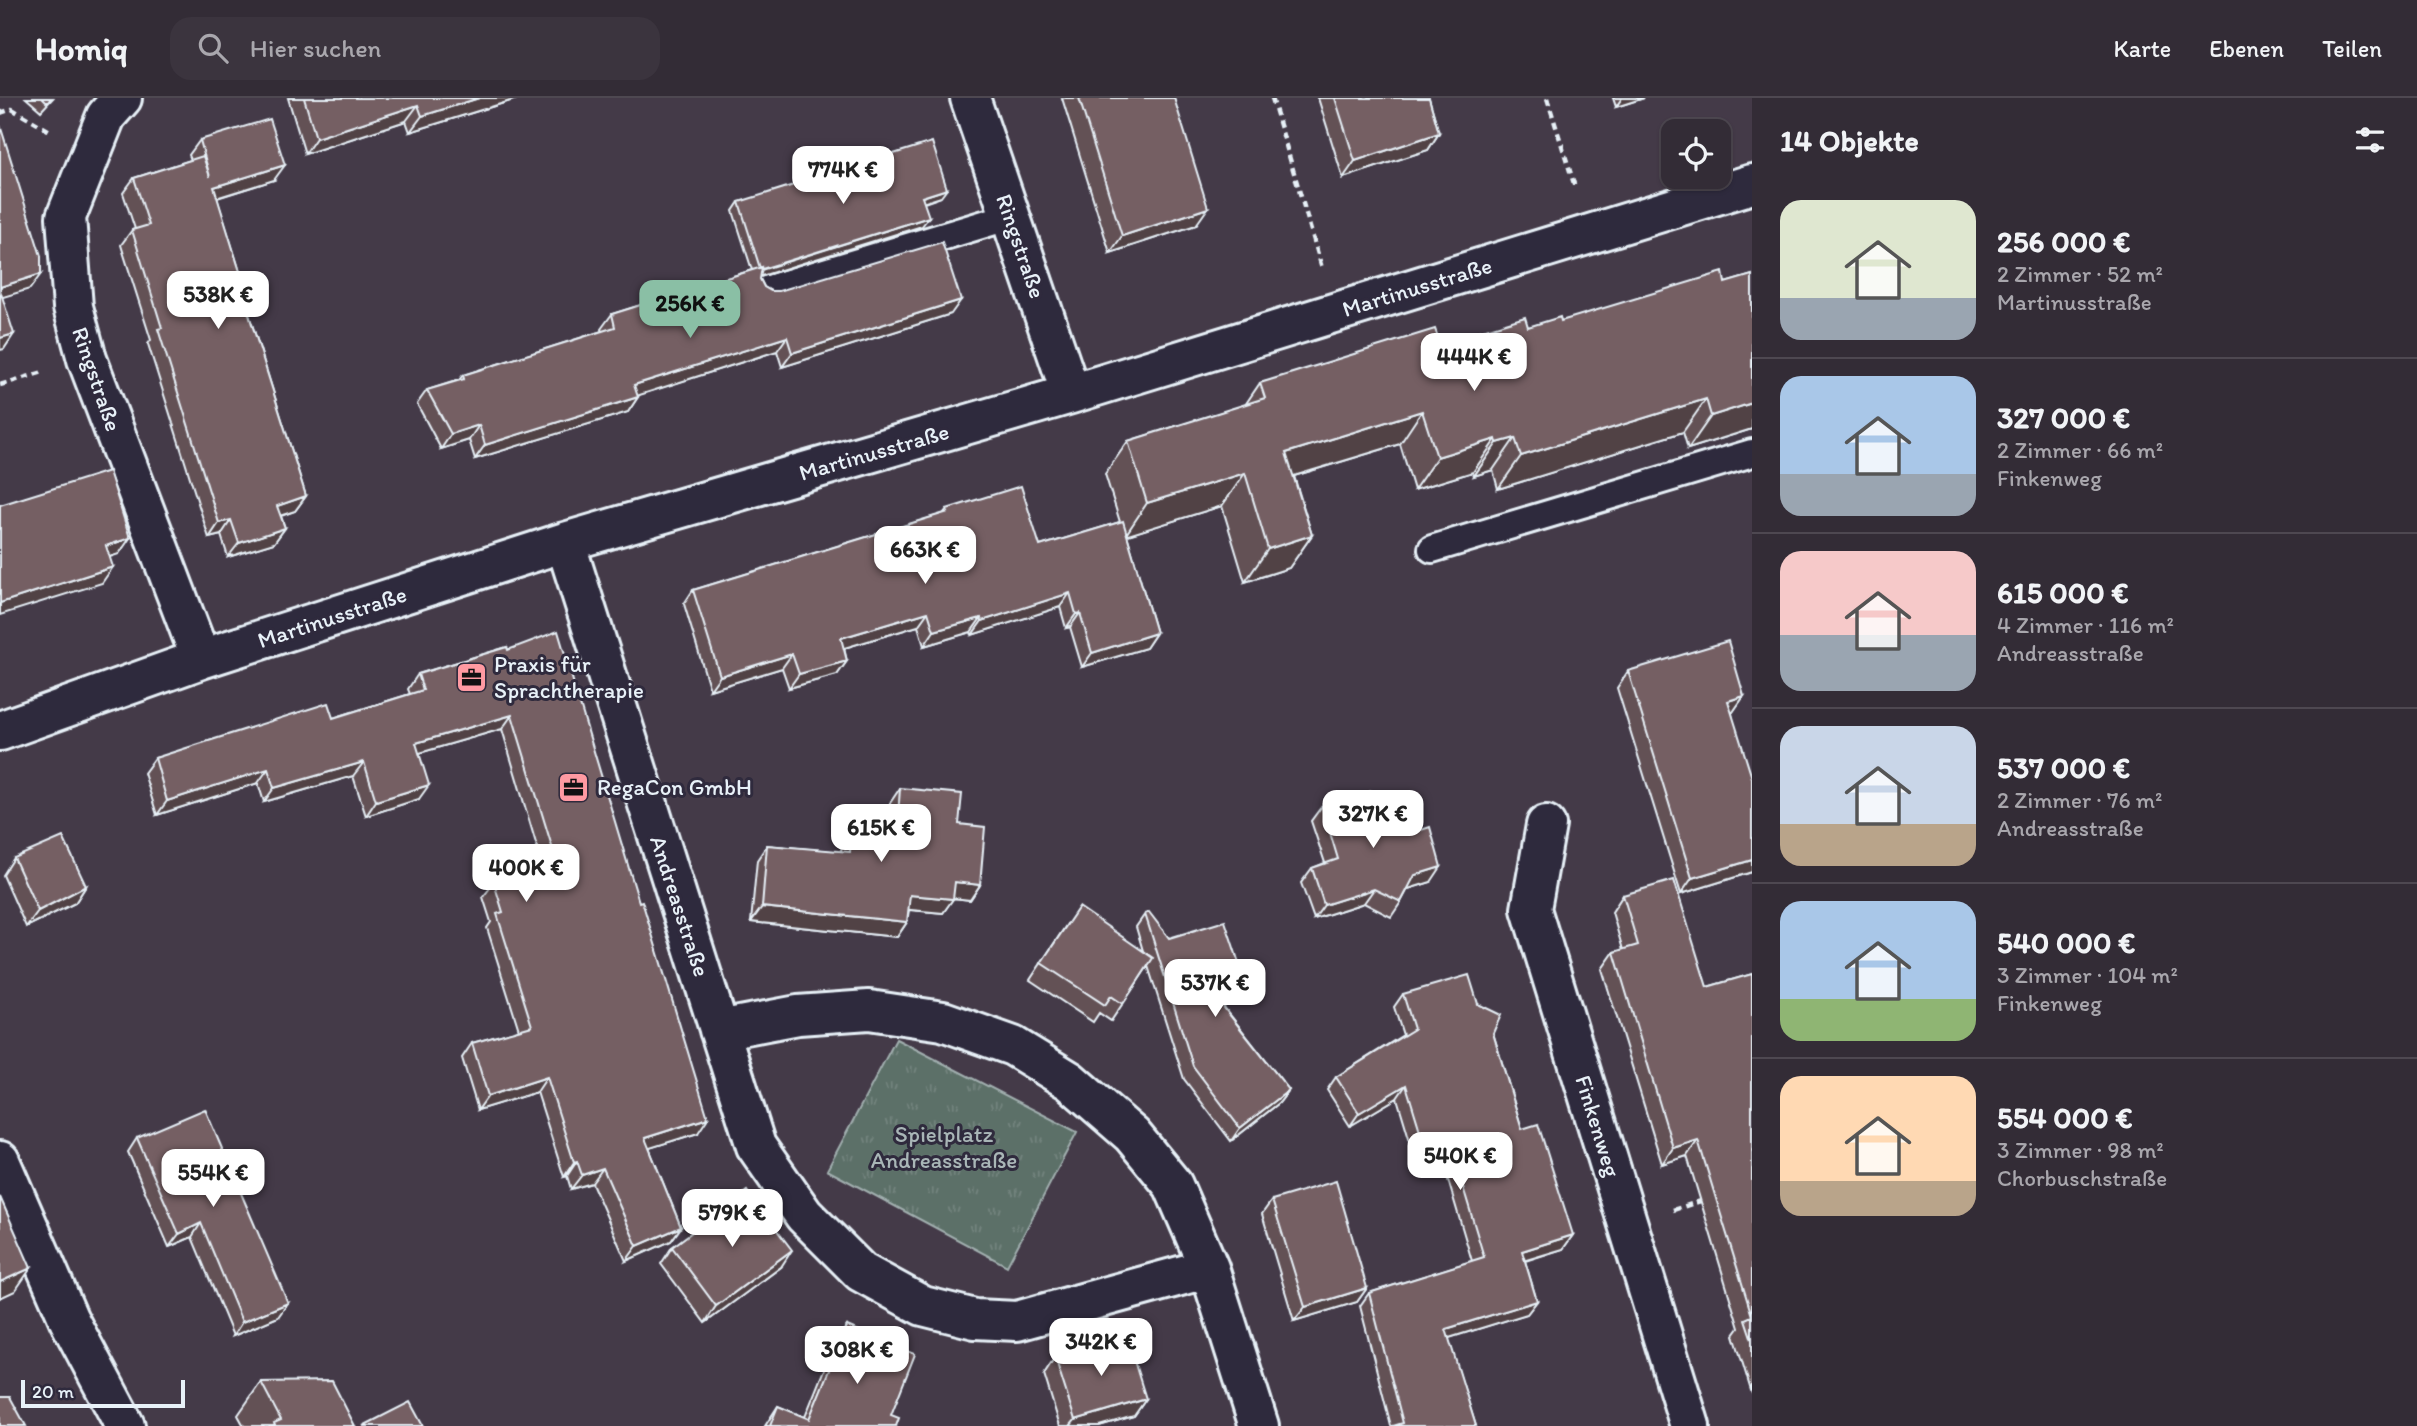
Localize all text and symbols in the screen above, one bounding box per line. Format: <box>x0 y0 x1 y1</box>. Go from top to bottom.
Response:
search box <box>170 17 660 80</box>
text: Homiq <box>35 29 128 68</box>
icon: search <box>194 29 232 67</box>
text: Hier suchen <box>250 32 381 64</box>
text: Karte <box>2113 34 2171 63</box>
text: Ebenen <box>2209 34 2284 63</box>
text: Teilen <box>2322 34 2382 63</box>
map controls <box>1661 119 1731 189</box>
button: locate <box>1661 119 1731 189</box>
icon: filters <box>2351 121 2389 159</box>
text: 14 Objekte <box>1780 122 1919 159</box>
pin: 774K € <box>786 146 900 206</box>
text: 774K € <box>808 155 878 183</box>
street label: Ringstraße <box>990 190 1052 302</box>
text: 256 000 € <box>1997 223 2130 260</box>
icon: home <box>1836 228 1920 312</box>
street label: Martinusstraße <box>1339 251 1495 323</box>
text: 2 Zimmer · 52 m² <box>1997 260 2163 288</box>
pin: 538K € <box>161 272 275 331</box>
text: 538K € <box>183 280 253 308</box>
pin: 256K € <box>633 280 747 340</box>
text: Martinusstraße <box>1997 288 2152 316</box>
text: 256K € <box>655 289 725 317</box>
street label: Ringstraße <box>66 323 128 435</box>
pin: 444K € <box>1417 334 1531 393</box>
text: 444K € <box>1437 342 1511 370</box>
text: 327 000 € <box>1997 399 2130 436</box>
icon: home <box>1836 404 1920 488</box>
street label: Martinusstraße <box>796 417 952 487</box>
text: 2 Zimmer · 66 m² <box>1997 436 2163 464</box>
text: Finkenweg <box>1997 464 2102 492</box>
pin: 663K € <box>868 526 982 586</box>
text: 663K € <box>890 535 960 563</box>
text: 615 000 € <box>1997 574 2129 611</box>
icon: home <box>1836 579 1920 663</box>
street label: Martinusstraße <box>254 580 410 654</box>
text: 4 Zimmer · 116 m² <box>1997 611 2174 639</box>
text: Andreasstraße <box>1997 639 2144 667</box>
place label: Praxis für Sprachtherapie <box>494 650 644 704</box>
office icon: Praxis für Sprachtherapie <box>454 660 488 694</box>
text: 537 000 € <box>1997 749 2130 786</box>
icon: home <box>1836 754 1920 838</box>
office icon: RegaCon GmbH <box>557 770 591 804</box>
place label: RegaCon GmbH <box>597 773 752 801</box>
text: 2 Zimmer · 76 m² <box>1997 786 2162 814</box>
pin: 327K € <box>1316 790 1430 850</box>
text: 327K € <box>1338 799 1408 827</box>
pin: 615K € <box>824 804 938 864</box>
text: 615K € <box>847 813 915 841</box>
text: Andreasstraße <box>1997 814 2144 842</box>
street label: Andreasstraße <box>644 832 716 980</box>
pin: 400K € <box>469 844 583 904</box>
text: 400K € <box>488 853 564 881</box>
text: 540 000 € <box>1997 924 2135 961</box>
icon: home <box>1836 929 1920 1013</box>
pin: 537K € <box>1158 960 1272 1019</box>
text: 3 Zimmer · 104 m² <box>1997 961 2178 989</box>
text: 537K € <box>1180 968 1250 996</box>
text: Finkenweg <box>1997 989 2102 1017</box>
street label: Finkenweg <box>1569 1072 1627 1181</box>
text: 554 000 € <box>1997 1099 2133 1136</box>
icon: home <box>1836 1104 1920 1188</box>
park label: Spielplatz Andreasstraße <box>871 1120 1017 1174</box>
pin: 540K € <box>1403 1132 1517 1192</box>
text: 3 Zimmer · 98 m² <box>1997 1136 2164 1164</box>
text: 540K € <box>1423 1141 1497 1169</box>
pin: 554K € <box>156 1150 270 1209</box>
text: 554K € <box>178 1158 248 1186</box>
text: Chorbuschstraße <box>1997 1164 2167 1192</box>
pin: 579K € <box>675 1190 789 1249</box>
text: 579K € <box>698 1198 766 1226</box>
pin: 342K € <box>1044 1318 1158 1378</box>
pin: 308K € <box>800 1326 914 1386</box>
text: 342K € <box>1065 1327 1137 1355</box>
text: 308K € <box>821 1335 893 1363</box>
scale bar <box>21 1377 186 1409</box>
text: 20 m <box>32 1380 74 1403</box>

